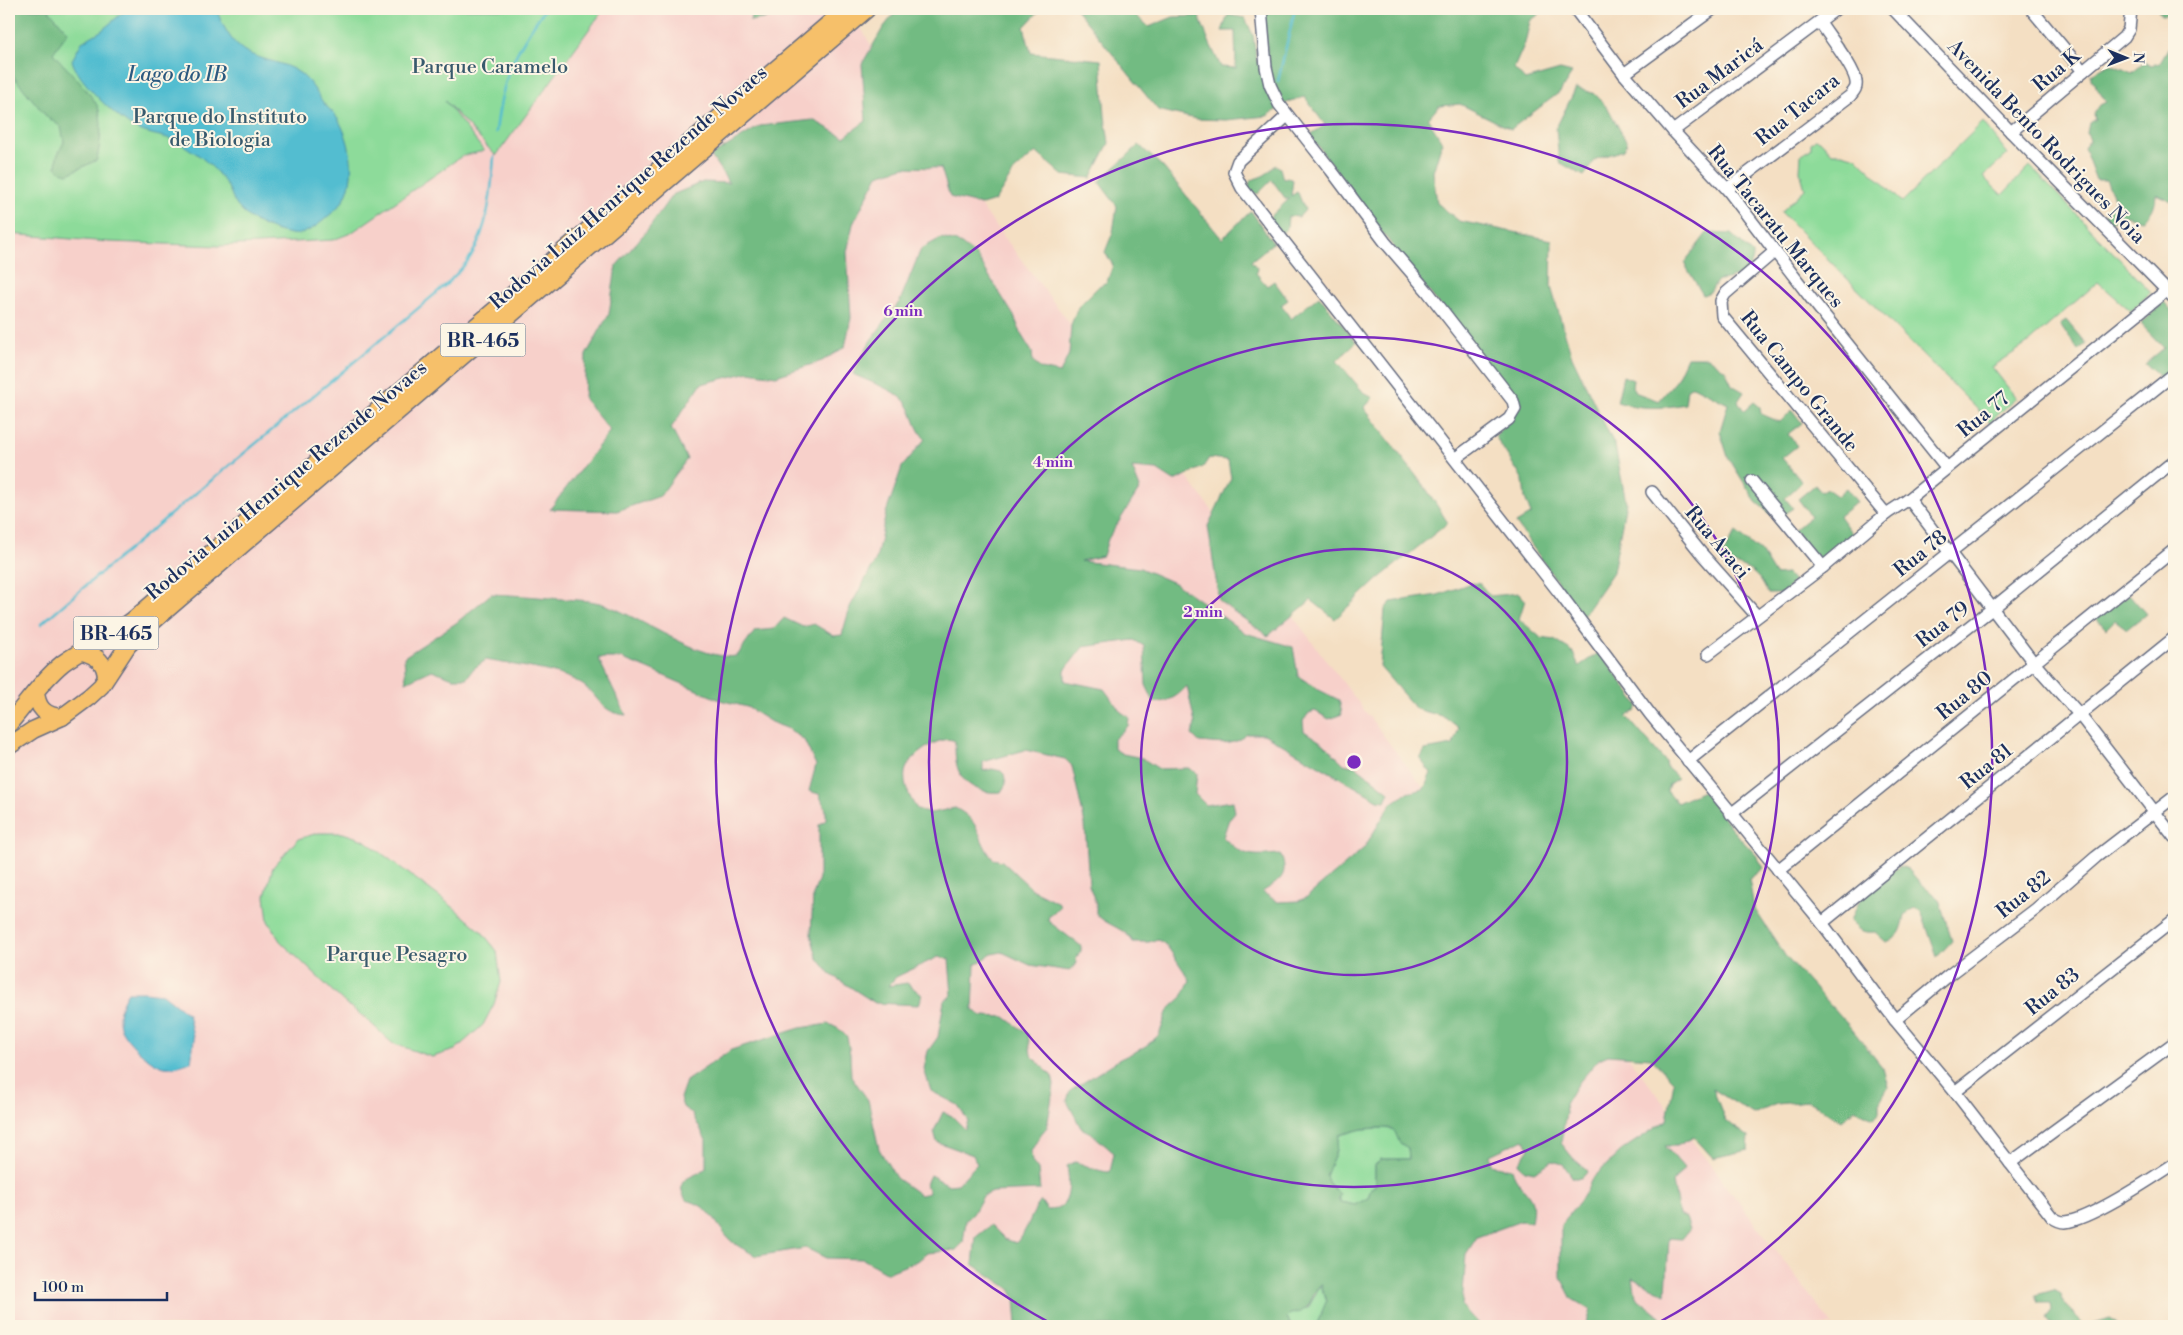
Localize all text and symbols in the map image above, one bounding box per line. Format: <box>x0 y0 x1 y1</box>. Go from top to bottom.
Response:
north arrow <box>2100 32 2150 82</box>
street label: Rua Maricá <box>1671 33 1769 115</box>
street label: Avenida Bento Rodrigues Noia <box>1943 34 2151 248</box>
street label: Rua K <box>2028 43 2087 98</box>
park label: Parque Caramelo <box>412 55 568 80</box>
street label: Rodovia Luiz Henrique Rezende Novaes <box>485 61 773 316</box>
water label: Lago do IB <box>126 62 227 88</box>
street label: Rua Tacara <box>1751 68 1846 152</box>
park label: Parque do Instituto de Biologia <box>133 105 307 153</box>
street label: Rua Tacaratu Marques <box>1701 140 1848 314</box>
text: 6 min <box>883 302 924 321</box>
street label: Rua Campo Grande <box>1734 306 1863 458</box>
road number: BR-465 <box>440 324 526 356</box>
street label: Rodovia Luiz Henrique Rezende Novaes <box>141 356 433 606</box>
street label: Rua 77 <box>1953 387 2015 444</box>
text: 4 min <box>1033 453 1074 472</box>
street label: Rua Araci <box>1679 501 1755 585</box>
street label: Rua 78 <box>1889 525 1953 583</box>
street label: Rua 79 <box>1911 596 1975 654</box>
text: 2 min <box>1183 603 1223 622</box>
road number: BR-465 <box>74 616 158 650</box>
street label: Rua 80 <box>1932 666 1998 726</box>
street label: Rua 81 <box>1956 738 2018 796</box>
centre of rings <box>1345 753 1363 771</box>
street label: Rua 82 <box>1992 866 2056 925</box>
park label: Parque Pesagro <box>326 943 468 968</box>
street label: Rua 83 <box>2021 963 2085 1022</box>
scale bar <box>35 1270 168 1302</box>
text: 100 m <box>42 1278 84 1297</box>

